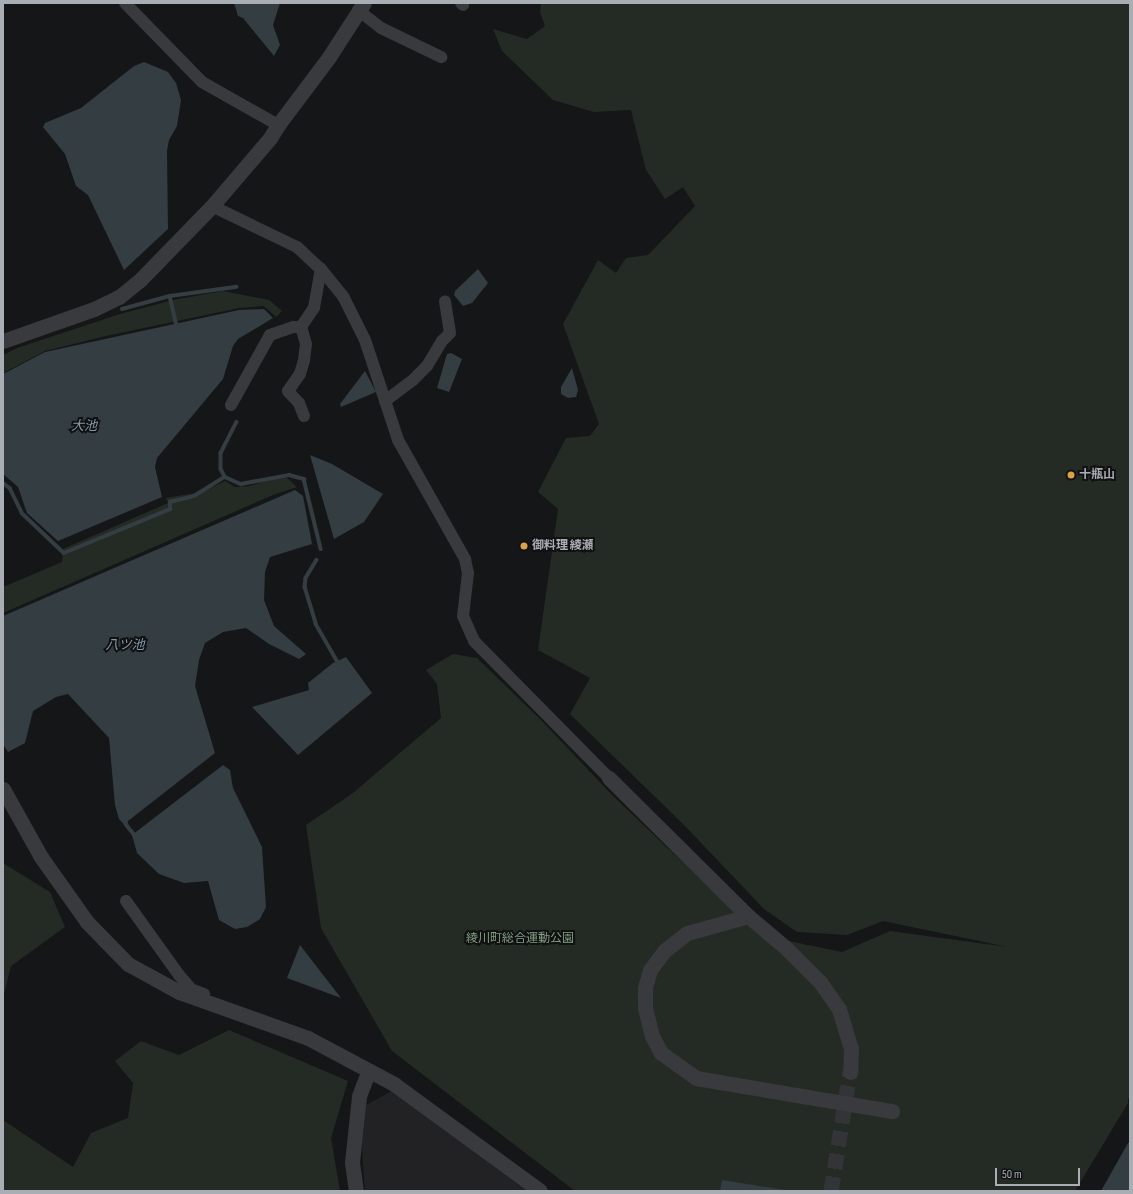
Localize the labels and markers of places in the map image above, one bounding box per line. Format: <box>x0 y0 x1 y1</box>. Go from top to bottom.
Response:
place label: 十瓶山 <box>1079 468 1115 482</box>
marker: 十瓶山 <box>1066 470 1076 480</box>
place label: 御料理 綾瀬 <box>532 539 594 553</box>
marker: 御料理 綾瀬 <box>519 541 529 551</box>

